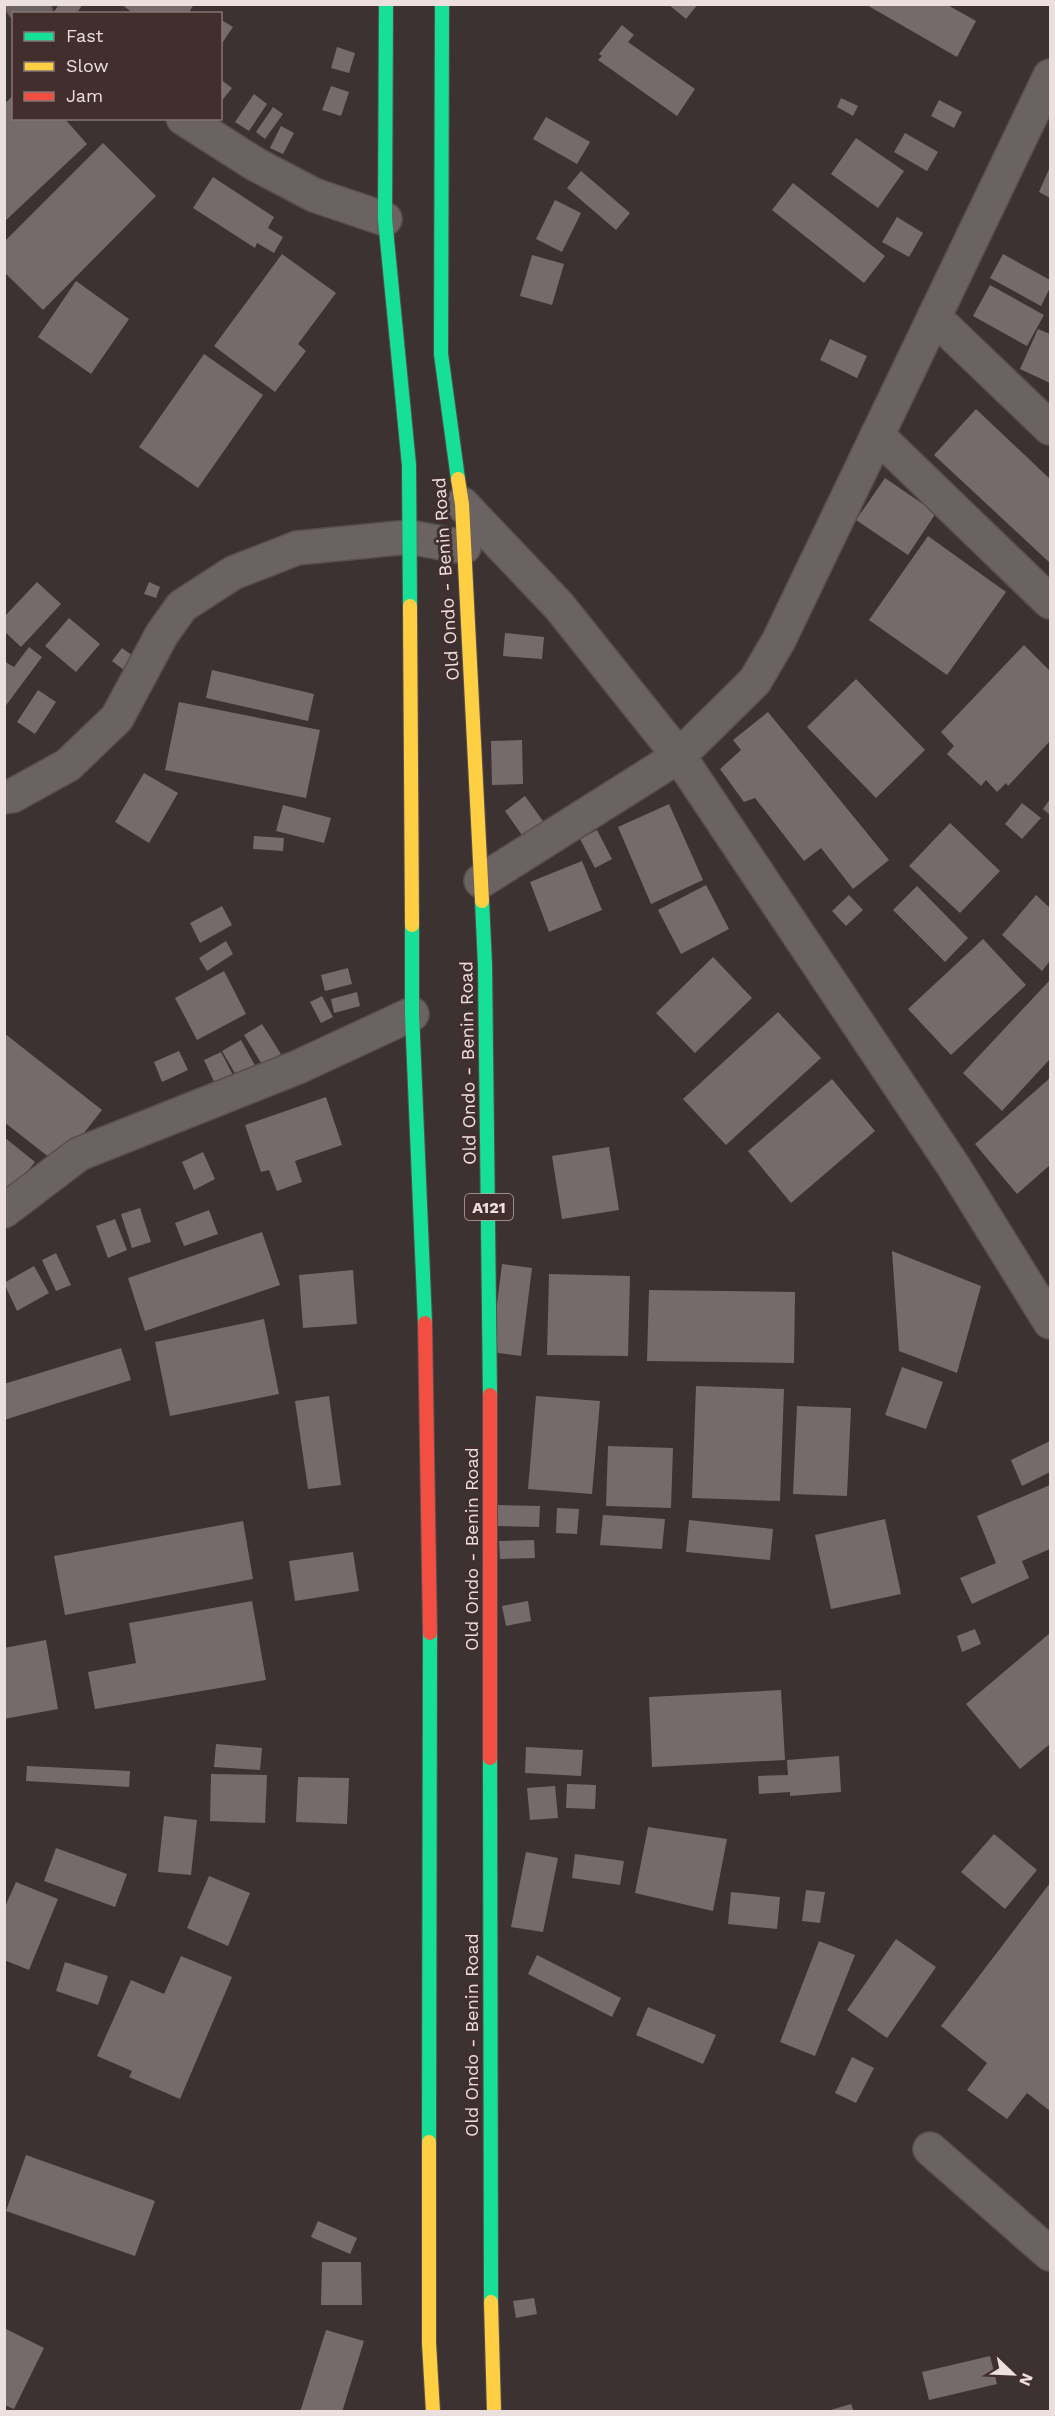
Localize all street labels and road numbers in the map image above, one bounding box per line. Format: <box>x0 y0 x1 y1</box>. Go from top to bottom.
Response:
street label: Old Ondo - Benin Road <box>428 477 463 681</box>
street label: Old Ondo - Benin Road <box>455 961 480 1165</box>
road number: A121 <box>465 1194 513 1220</box>
street label: Old Ondo - Benin Road <box>461 1447 482 1651</box>
street label: Old Ondo - Benin Road <box>461 1933 482 2137</box>

